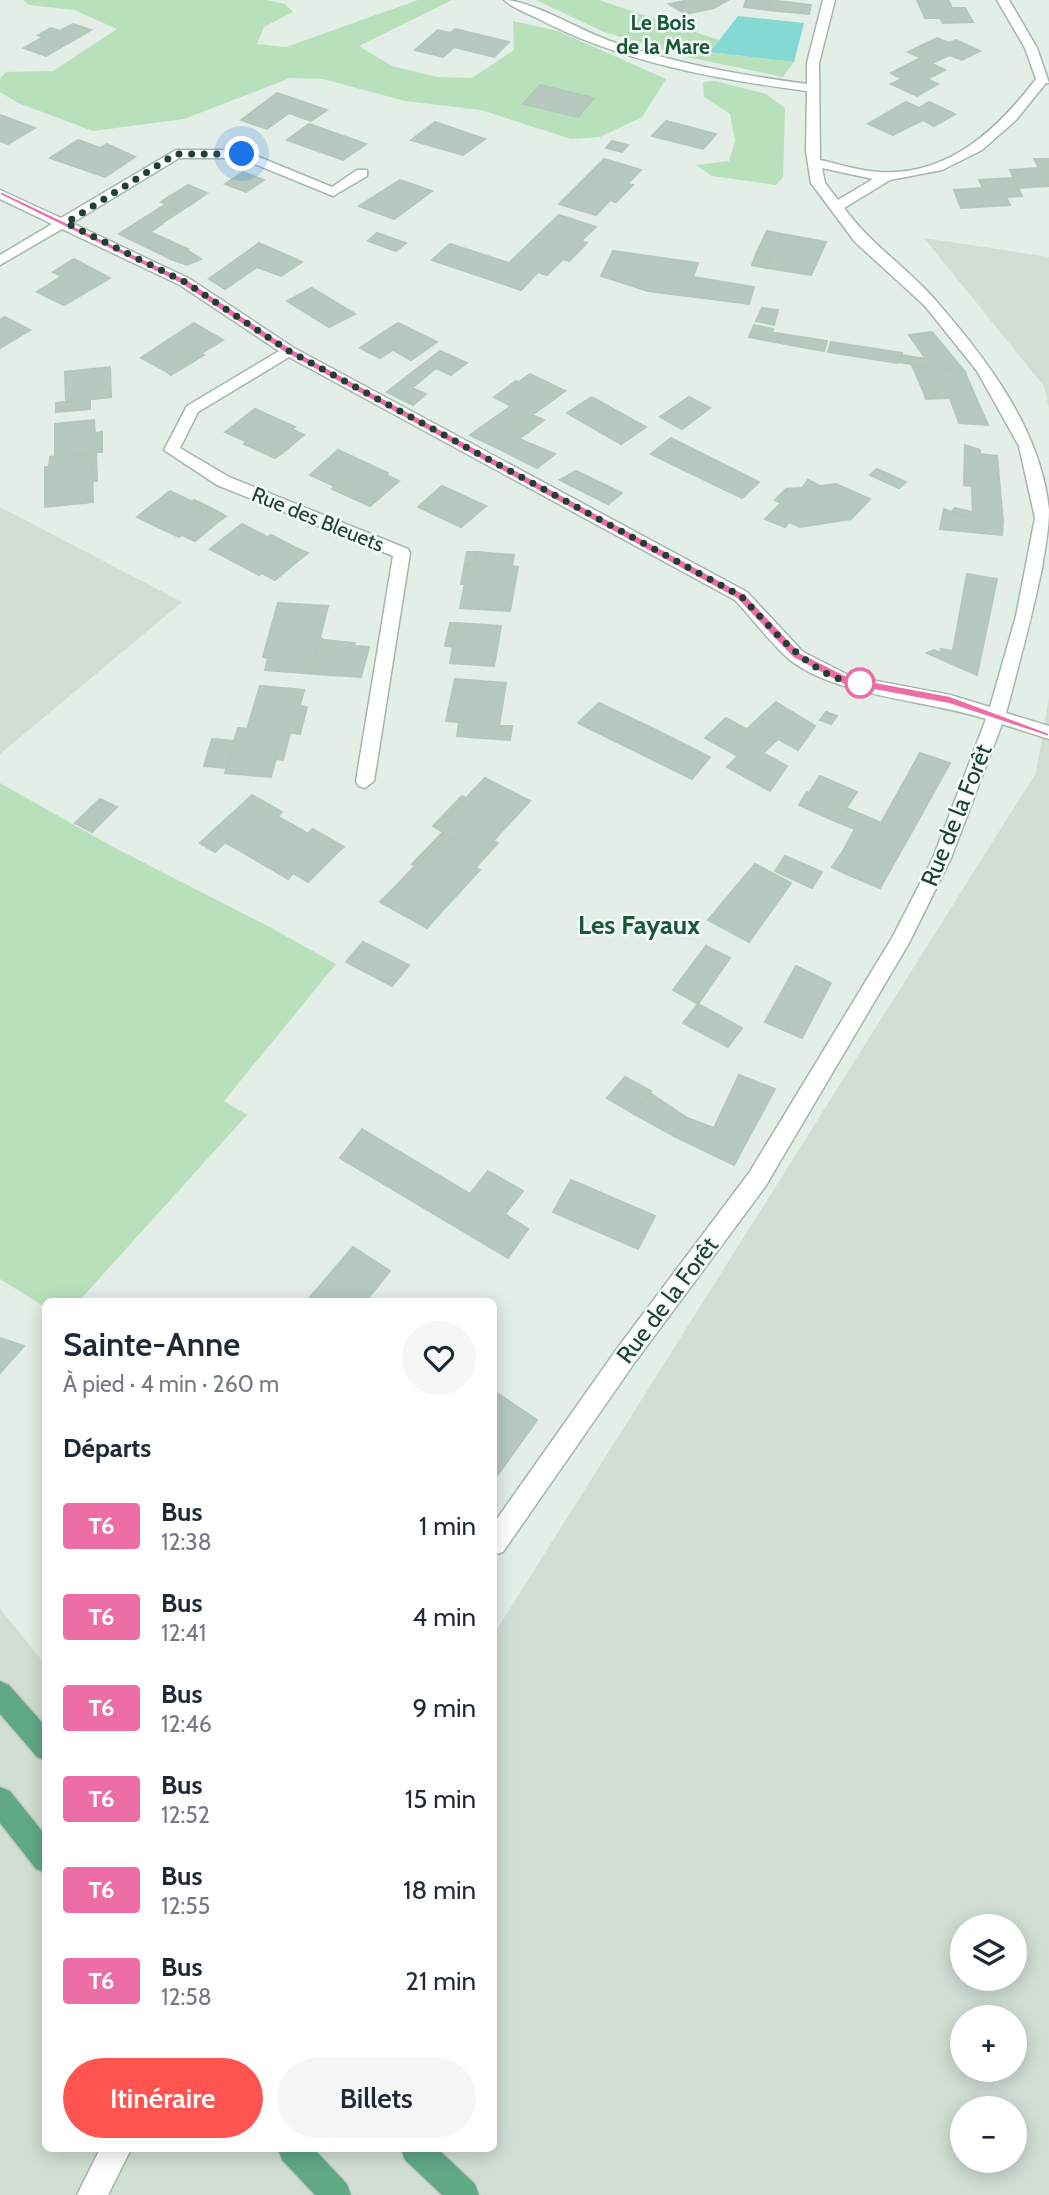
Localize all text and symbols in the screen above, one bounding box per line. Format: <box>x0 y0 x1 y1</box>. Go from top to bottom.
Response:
district label: Le Bois de la Mare <box>616 10 710 59</box>
your location <box>224 136 259 171</box>
street label: Rue des Bleuets <box>248 481 388 557</box>
unlabelled marker <box>845 668 875 698</box>
street label: Rue de la Forêt <box>914 740 998 890</box>
district label: Les Fayaux <box>578 909 700 941</box>
street label: Rue de la Forêt <box>610 1231 724 1369</box>
button: heart <box>402 1321 476 1395</box>
text: Sainte-Anne <box>63 1324 240 1364</box>
text: À pied · 4 min · 260 m <box>63 1370 279 1398</box>
text: Départs <box>63 1432 151 1464</box>
text: Bus <box>161 1496 202 1528</box>
text: 1 min <box>419 1510 476 1542</box>
text: T6 <box>88 1511 115 1540</box>
text: 12:38 <box>161 1528 212 1556</box>
text: Bus <box>161 1587 202 1619</box>
text: 4 min <box>412 1601 476 1633</box>
text: T6 <box>88 1602 115 1631</box>
text: 12:41 <box>161 1619 206 1647</box>
text: Bus <box>161 1678 202 1710</box>
text: 9 min <box>413 1692 476 1724</box>
text: T6 <box>88 1693 115 1722</box>
text: 12:46 <box>161 1710 212 1738</box>
text: Bus <box>161 1769 202 1801</box>
text: 15 min <box>405 1783 476 1815</box>
text: T6 <box>88 1784 115 1813</box>
text: 12:52 <box>161 1801 210 1829</box>
text: Bus <box>161 1860 202 1892</box>
text: 18 min <box>403 1874 476 1906</box>
text: T6 <box>88 1875 115 1904</box>
text: 12:55 <box>161 1892 210 1920</box>
map controls <box>950 1914 1027 2173</box>
button: layers <box>950 1914 1027 1991</box>
text: Bus <box>161 1951 202 1983</box>
text: 21 min <box>405 1965 476 1997</box>
text: T6 <box>88 1966 115 1995</box>
text: 12:58 <box>161 1983 212 2011</box>
button: + <box>950 2005 1027 2082</box>
button: Itinéraire <box>63 2058 263 2138</box>
button: Billets <box>277 2058 476 2138</box>
button: − <box>950 2096 1027 2173</box>

